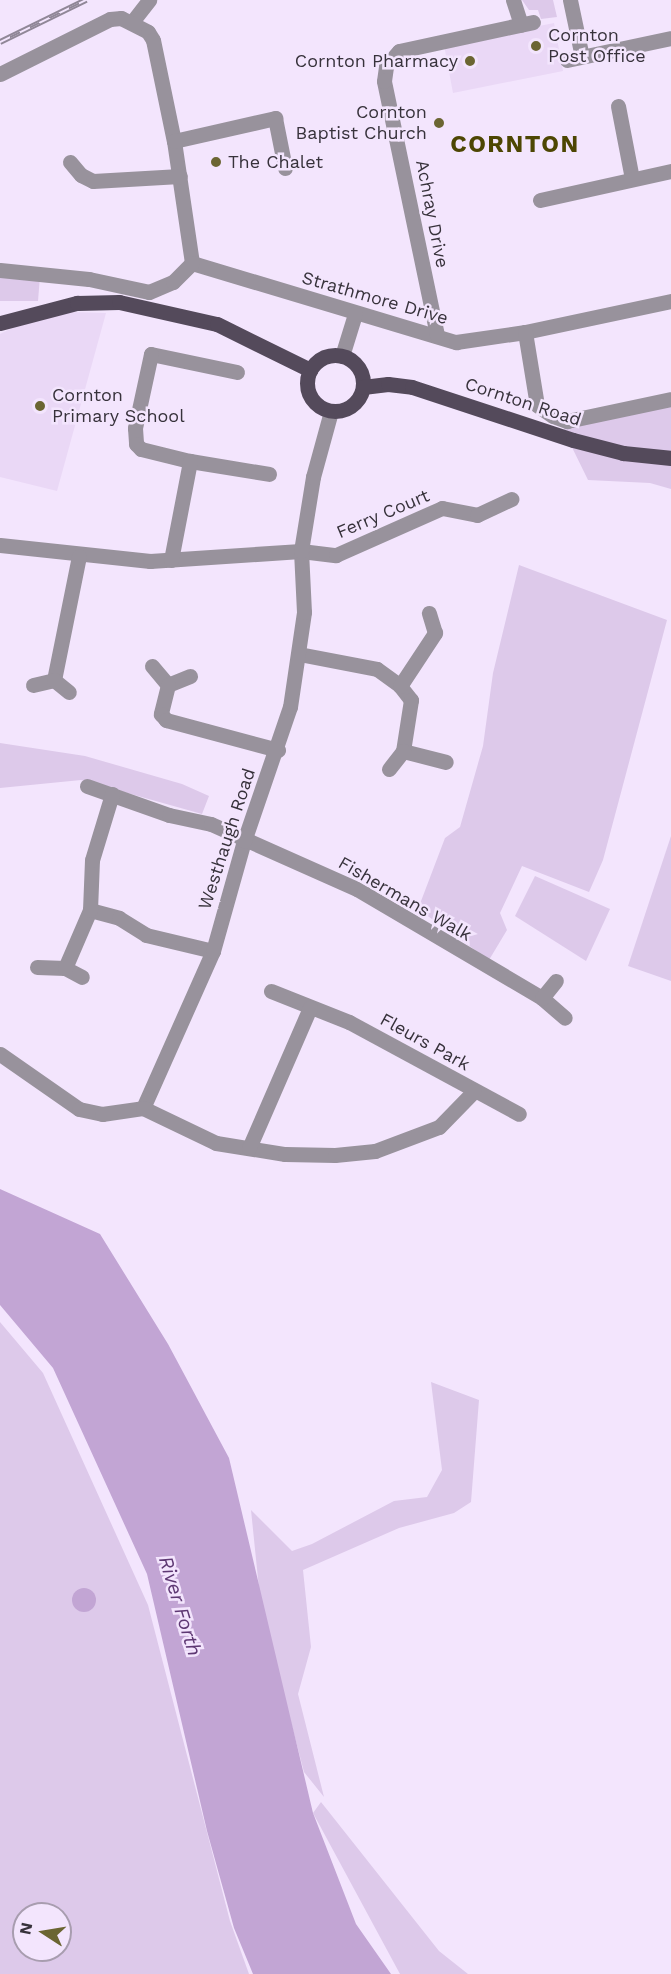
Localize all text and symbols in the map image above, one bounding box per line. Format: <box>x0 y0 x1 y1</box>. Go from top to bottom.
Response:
place label: Cornton Post Office <box>548 25 646 68</box>
marker: Cornton Post Office <box>529 39 543 53</box>
place label: Cornton Pharmacy <box>295 50 458 72</box>
marker: Cornton Pharmacy <box>463 54 477 68</box>
place label: Cornton Baptist Church <box>296 102 427 144</box>
marker: Cornton Baptist Church <box>432 116 446 130</box>
district label: CORNTON <box>450 131 580 159</box>
place label: The Chalet <box>228 151 323 173</box>
marker: The Chalet <box>209 155 223 169</box>
street label: Achray Drive <box>411 158 453 270</box>
street label: Strathmore Drive <box>299 267 451 329</box>
street label: Cornton Road <box>462 373 584 431</box>
place label: Cornton Primary School <box>52 385 185 428</box>
marker: Cornton Primary School <box>33 399 47 413</box>
street label: Ferry Court <box>333 485 433 543</box>
street label: Westhaugh Road <box>194 766 260 912</box>
street label: Fishermans Walk <box>334 852 476 946</box>
street label: Fleurs Park <box>376 1008 474 1076</box>
water label: River Forth <box>153 1553 207 1659</box>
north arrow <box>12 1902 72 1962</box>
text: N <box>15 1921 36 1936</box>

